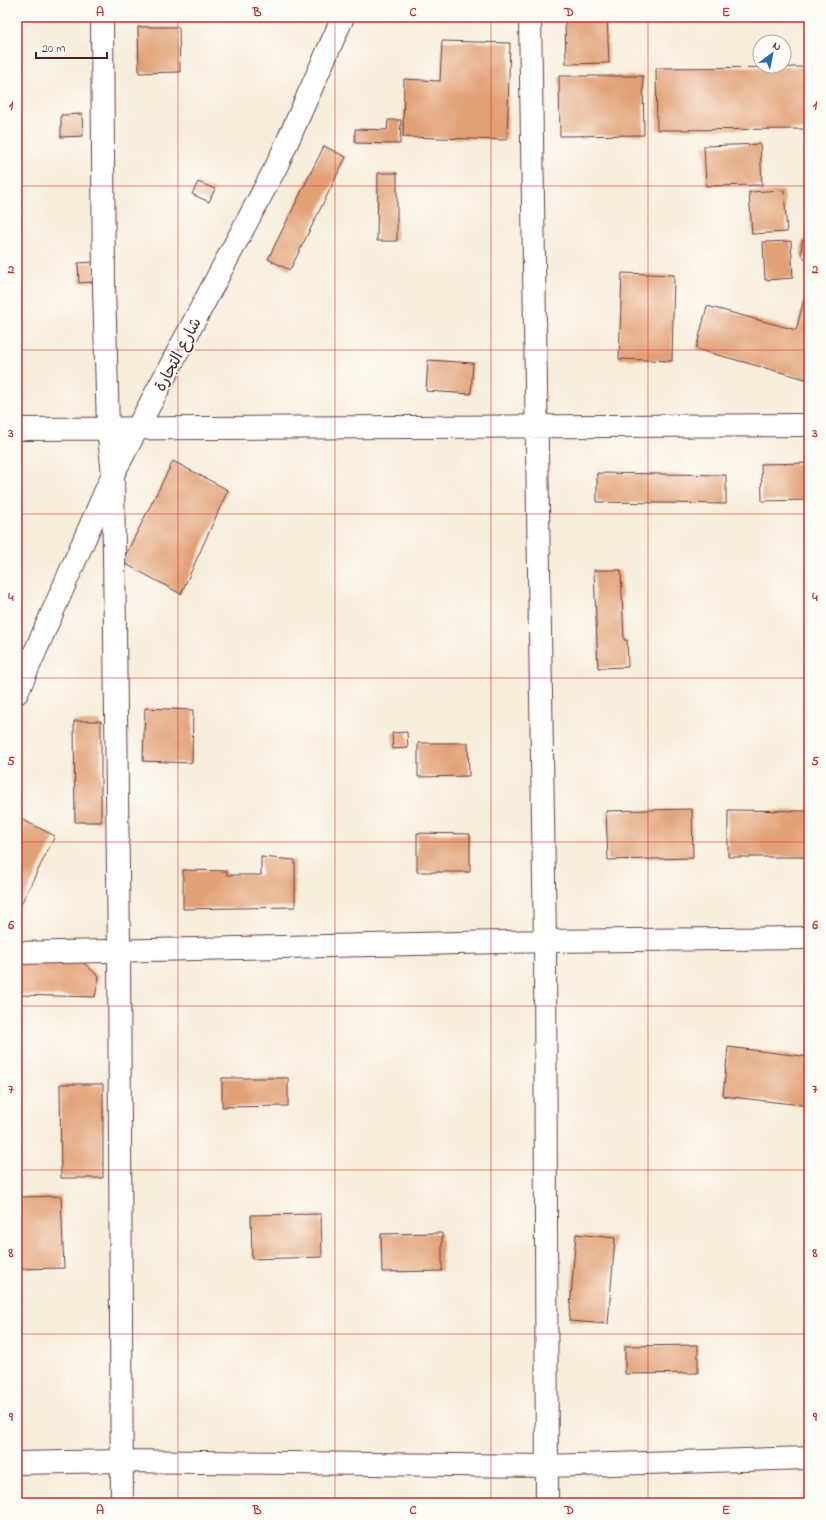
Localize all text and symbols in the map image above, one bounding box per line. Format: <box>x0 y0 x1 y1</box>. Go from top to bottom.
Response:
text: A <box>96 3 104 22</box>
text: B <box>252 3 262 22</box>
text: C <box>409 3 417 22</box>
text: D <box>563 3 574 22</box>
text: E <box>722 3 730 22</box>
scale bar <box>36 34 107 60</box>
north arrow <box>752 34 792 74</box>
text: N <box>769 38 784 55</box>
text: 20 m <box>42 40 65 58</box>
text: 1 <box>9 96 14 115</box>
text: 1 <box>813 96 818 115</box>
text: 2 <box>7 260 15 279</box>
text: 2 <box>811 260 819 279</box>
street label: شارع التجارة <box>149 314 208 396</box>
text: 3 <box>7 424 14 443</box>
text: 3 <box>811 424 818 443</box>
text: 4 <box>7 588 14 607</box>
text: 4 <box>811 588 818 607</box>
text: 5 <box>7 752 15 771</box>
text: 5 <box>811 752 819 771</box>
text: 6 <box>7 916 14 935</box>
text: 6 <box>811 916 818 935</box>
text: 7 <box>8 1080 14 1099</box>
text: 7 <box>812 1080 818 1099</box>
text: 8 <box>8 1244 14 1263</box>
text: 8 <box>812 1244 818 1263</box>
text: 9 <box>8 1408 14 1427</box>
text: 9 <box>812 1408 818 1427</box>
text: A <box>96 1501 104 1520</box>
text: B <box>252 1501 262 1520</box>
text: C <box>409 1501 417 1520</box>
text: D <box>563 1501 574 1520</box>
text: E <box>722 1501 730 1520</box>

